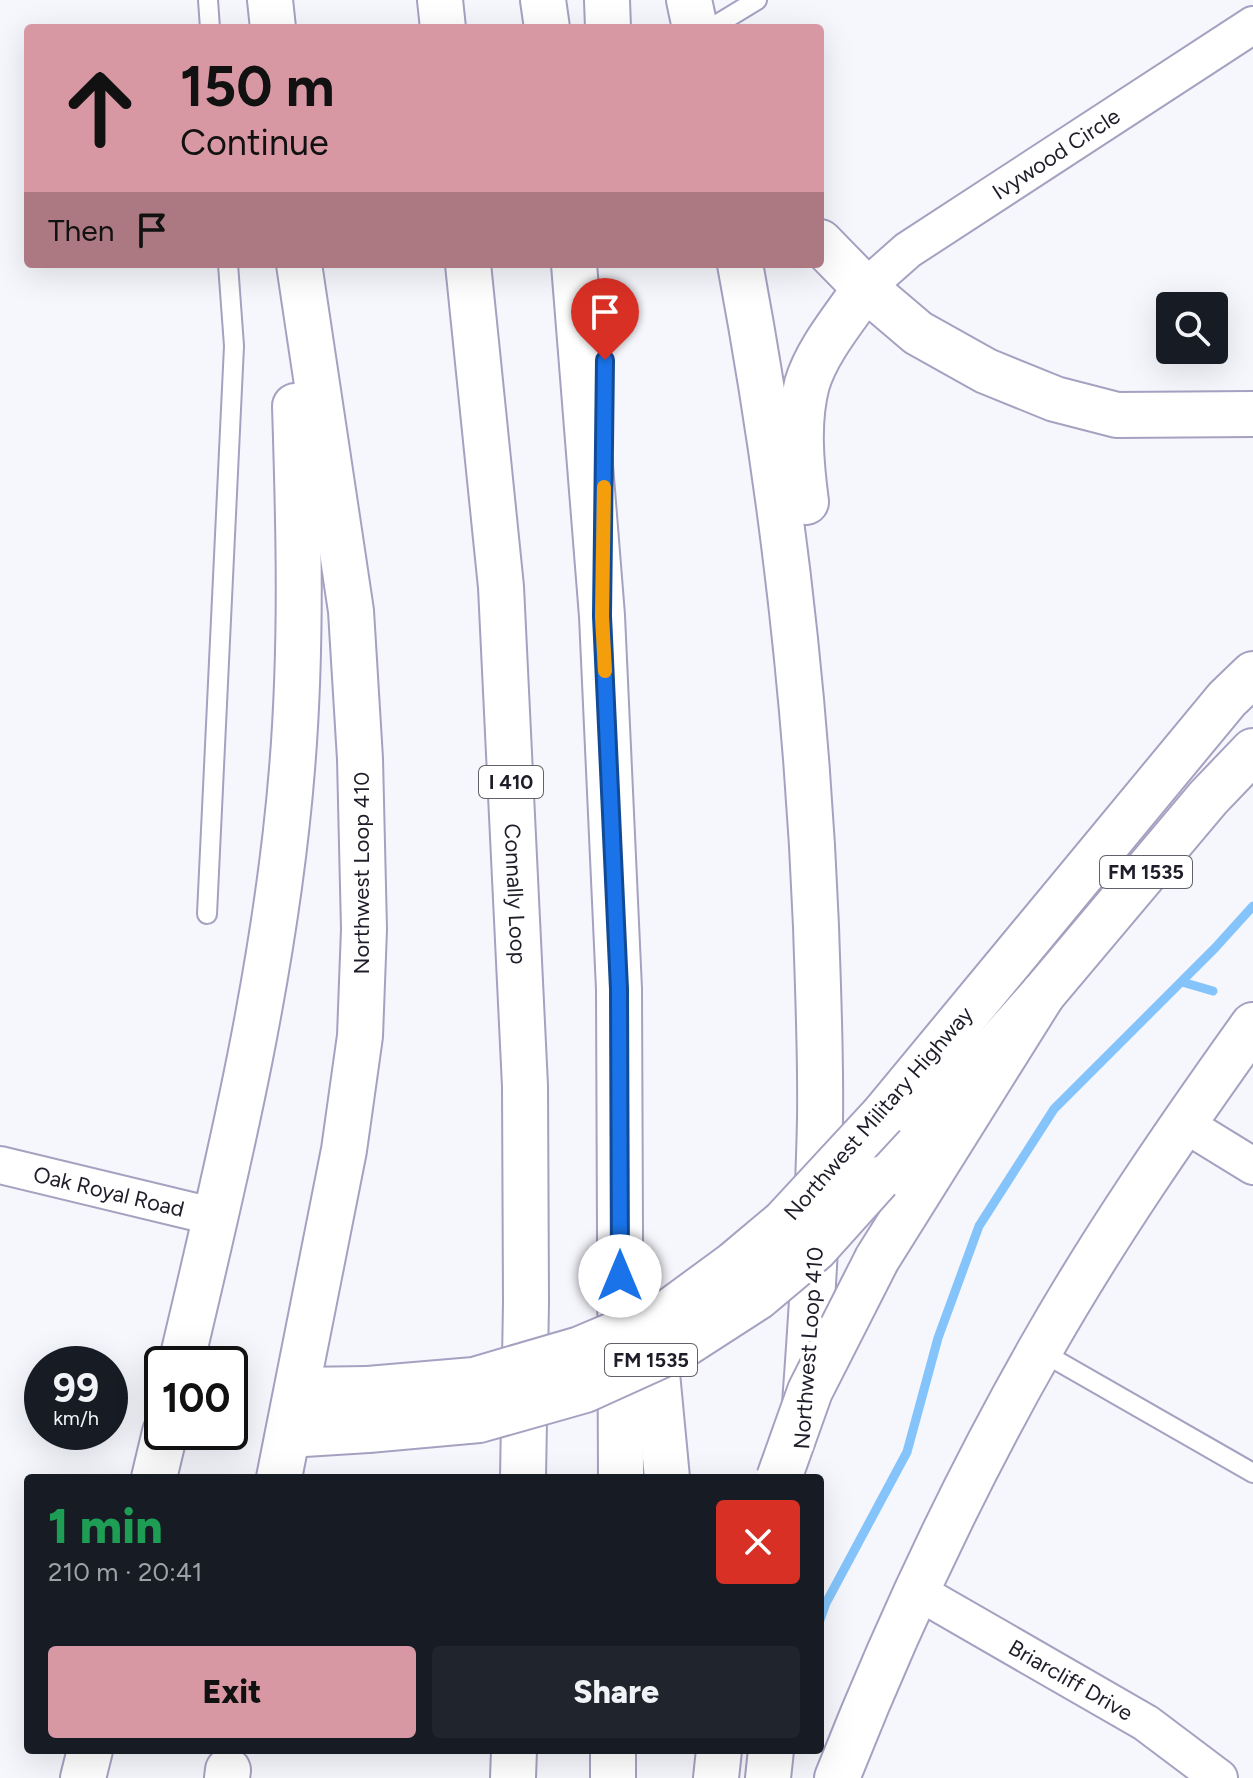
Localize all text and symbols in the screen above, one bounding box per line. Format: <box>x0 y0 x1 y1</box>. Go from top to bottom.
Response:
text: 150 m <box>180 53 335 120</box>
icon: ahead <box>48 56 152 160</box>
street label: Ivywood Circle <box>987 102 1125 205</box>
text: Continue <box>180 121 329 164</box>
icon: arrive <box>130 208 174 252</box>
text: Then <box>48 212 114 249</box>
pin <box>571 278 639 360</box>
icon: arrive <box>583 290 627 334</box>
map controls <box>1156 292 1228 364</box>
button: search <box>1156 292 1228 364</box>
road number: I 410 <box>479 766 543 798</box>
street label: Northwest Loop 410 <box>348 772 375 974</box>
street label: Connally Loop <box>498 823 532 965</box>
road number: FM 1535 <box>1100 856 1192 888</box>
street label: Northwest Military Highway <box>778 1001 979 1226</box>
street label: Oak Royal Road <box>31 1161 187 1223</box>
position arrow <box>578 1234 662 1318</box>
street label: Northwest Loop 410 <box>788 1246 829 1450</box>
road number: FM 1535 <box>605 1344 697 1376</box>
speed limit sign: 100 <box>144 1346 248 1450</box>
text: 99 <box>53 1364 99 1412</box>
text: km/h <box>53 1406 99 1430</box>
text: 1 min <box>48 1497 163 1555</box>
button: close <box>716 1500 800 1584</box>
text: 210 m · 20:41 <box>48 1556 203 1588</box>
street label: Briarcliff Drive <box>1004 1634 1138 1727</box>
button: Exit <box>48 1646 416 1738</box>
button: Share <box>432 1646 800 1738</box>

